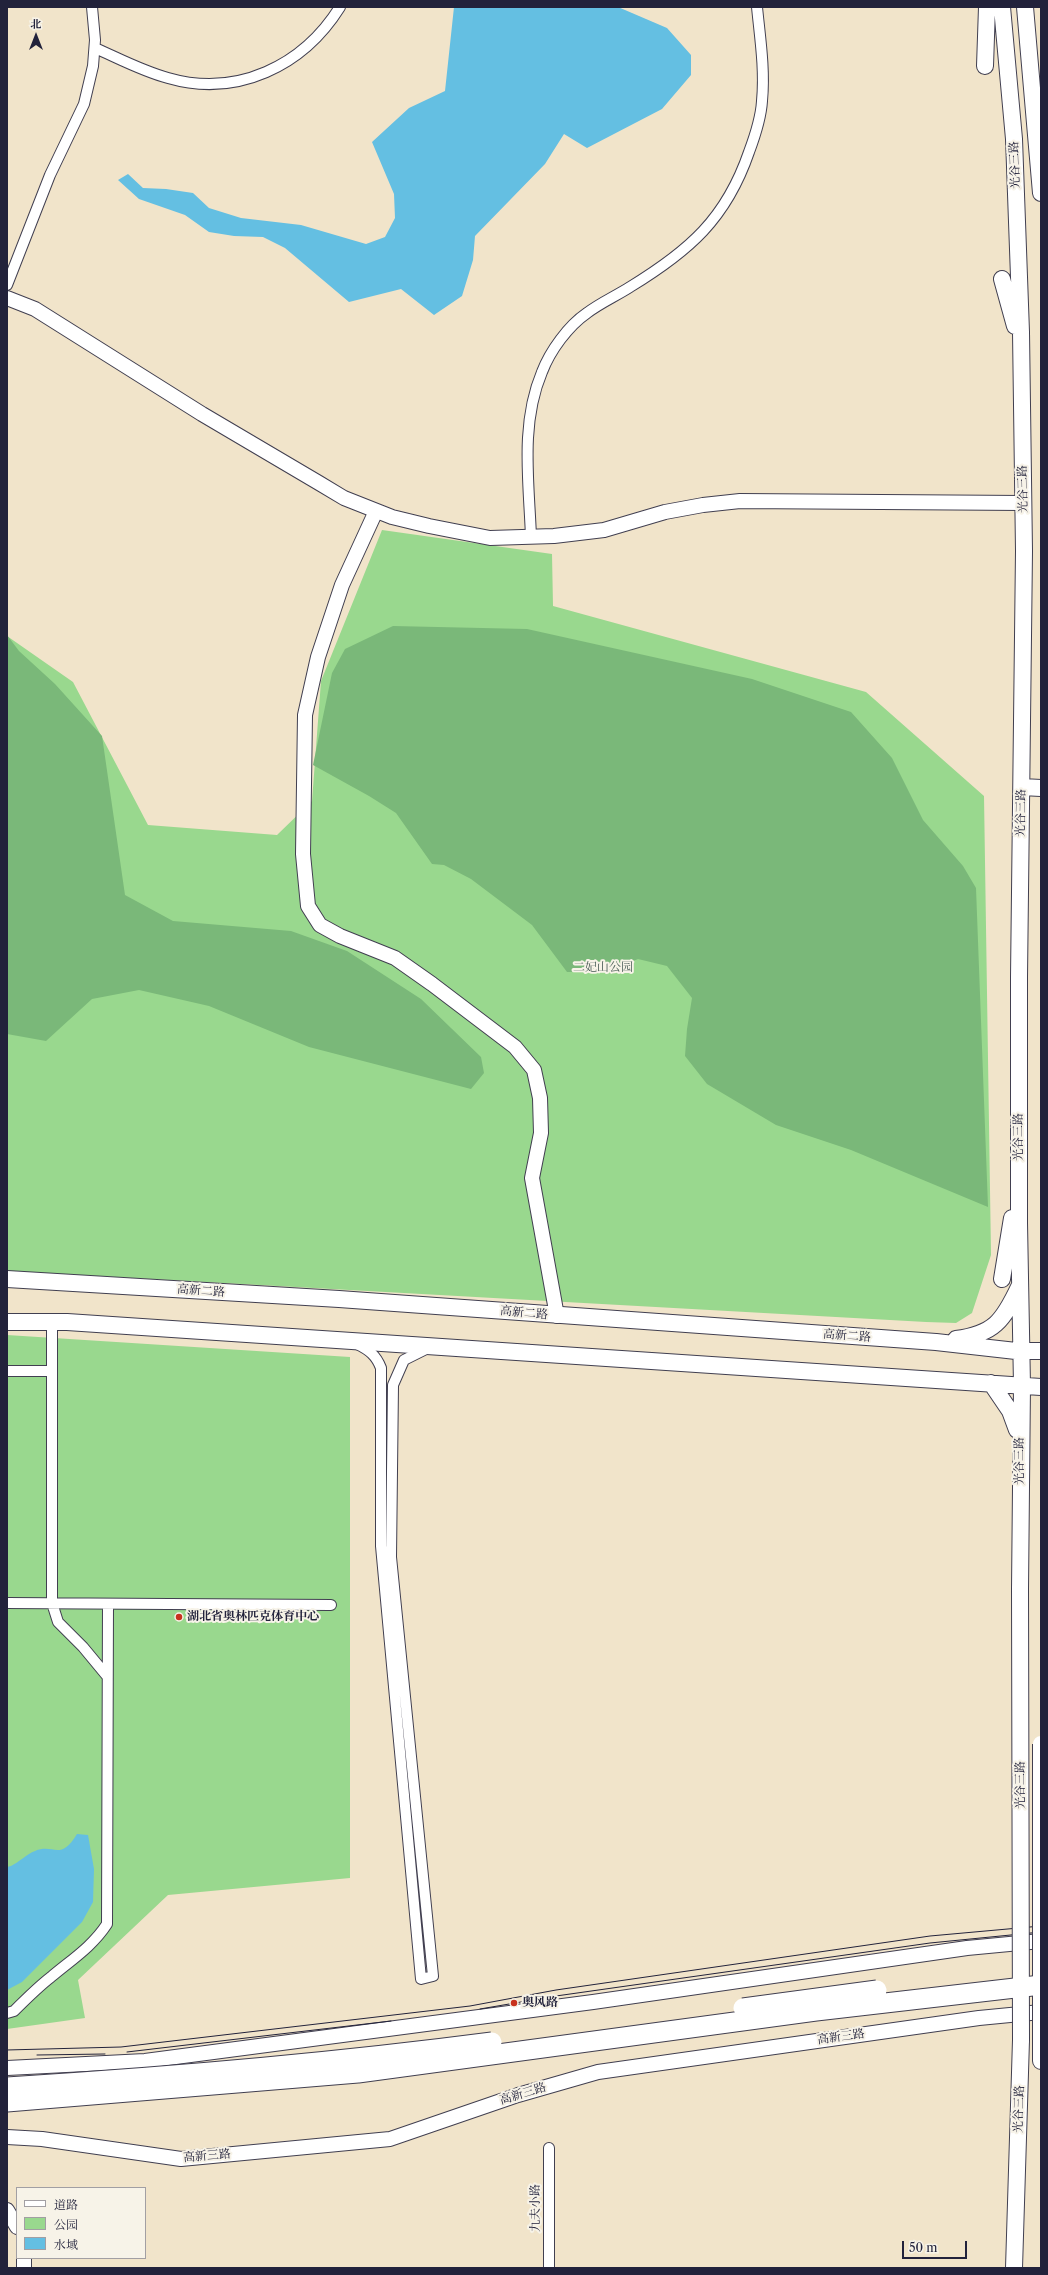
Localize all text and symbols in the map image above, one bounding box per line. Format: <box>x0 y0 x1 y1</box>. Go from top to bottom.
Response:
north arrow <box>16 16 56 56</box>
text: 北 <box>31 17 42 31</box>
street label: 光谷三路 <box>1007 141 1023 189</box>
street label: 光谷三路 <box>1015 465 1031 513</box>
street label: 光谷三路 <box>1013 789 1029 837</box>
park label: 二妃山公园 <box>573 961 633 975</box>
street label: 光谷三路 <box>1012 1113 1026 1161</box>
street label: 高新二路 <box>177 1282 225 1300</box>
street label: 高新二路 <box>499 1304 549 1322</box>
street label: 高新二路 <box>823 1327 871 1345</box>
street label: 光谷三路 <box>1013 1437 1027 1485</box>
place label: 湖北省奥林匹克体育中心 <box>187 1610 319 1624</box>
marker: 湖北省奥林匹克体育中心 <box>174 1612 184 1622</box>
street label: 光谷三路 <box>1014 1761 1028 1809</box>
place label: 奥风路 <box>522 1996 558 2010</box>
marker: 奥风路 <box>509 1998 519 2008</box>
street label: 高新三路 <box>816 2027 866 2047</box>
street label: 高新三路 <box>498 2080 548 2108</box>
street label: 光谷三路 <box>1011 2085 1027 2133</box>
street label: 高新三路 <box>182 2147 232 2165</box>
street label: 九夫小路 <box>529 2184 543 2232</box>
legend <box>16 2187 146 2259</box>
text: 道路 <box>54 2197 78 2212</box>
text: 公园 <box>54 2217 78 2232</box>
scale bar <box>904 2233 969 2259</box>
text: 水域 <box>54 2237 78 2252</box>
text: 50 m <box>909 2240 938 2255</box>

